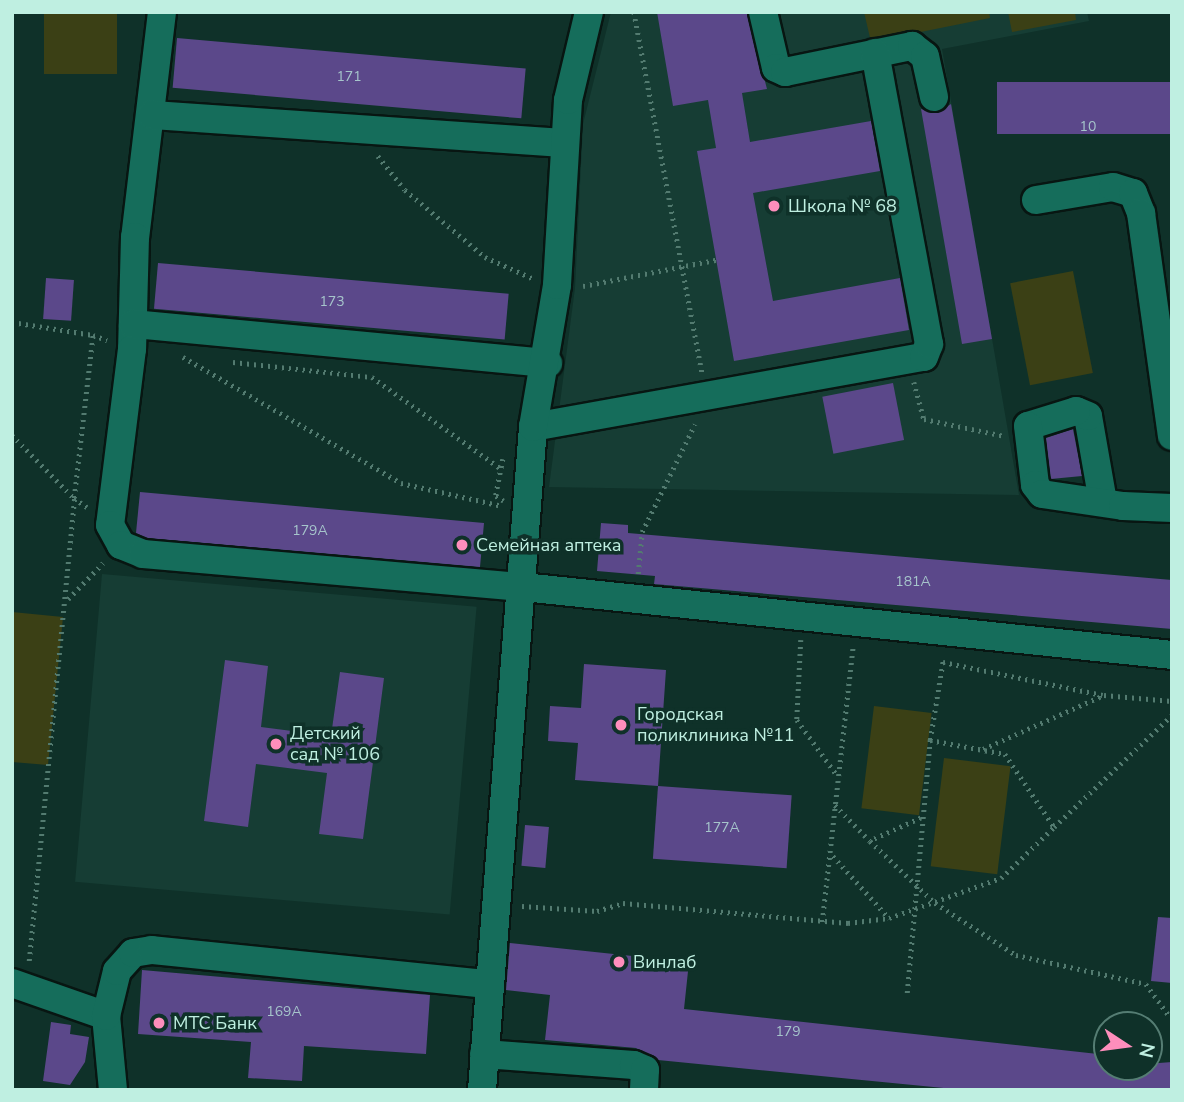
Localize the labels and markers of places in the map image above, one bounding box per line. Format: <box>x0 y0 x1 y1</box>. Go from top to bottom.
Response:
place label: Школа № 68 <box>788 195 897 217</box>
marker: Школа № 68 <box>766 198 782 214</box>
place label: Семейная аптека <box>476 534 622 556</box>
marker: Семейная аптека <box>454 537 470 553</box>
place label: Городская поликлиника №11 <box>637 704 795 746</box>
marker: Городская поликлиника №11 <box>611 715 631 735</box>
place label: Детский сад № 106 <box>290 723 380 766</box>
marker: Детский сад № 106 <box>268 736 284 752</box>
place label: Винлаб <box>633 951 696 973</box>
marker: Винлаб <box>611 954 627 970</box>
place label: МТС Банк <box>173 1012 257 1034</box>
marker: МТС Банк <box>151 1015 167 1031</box>

